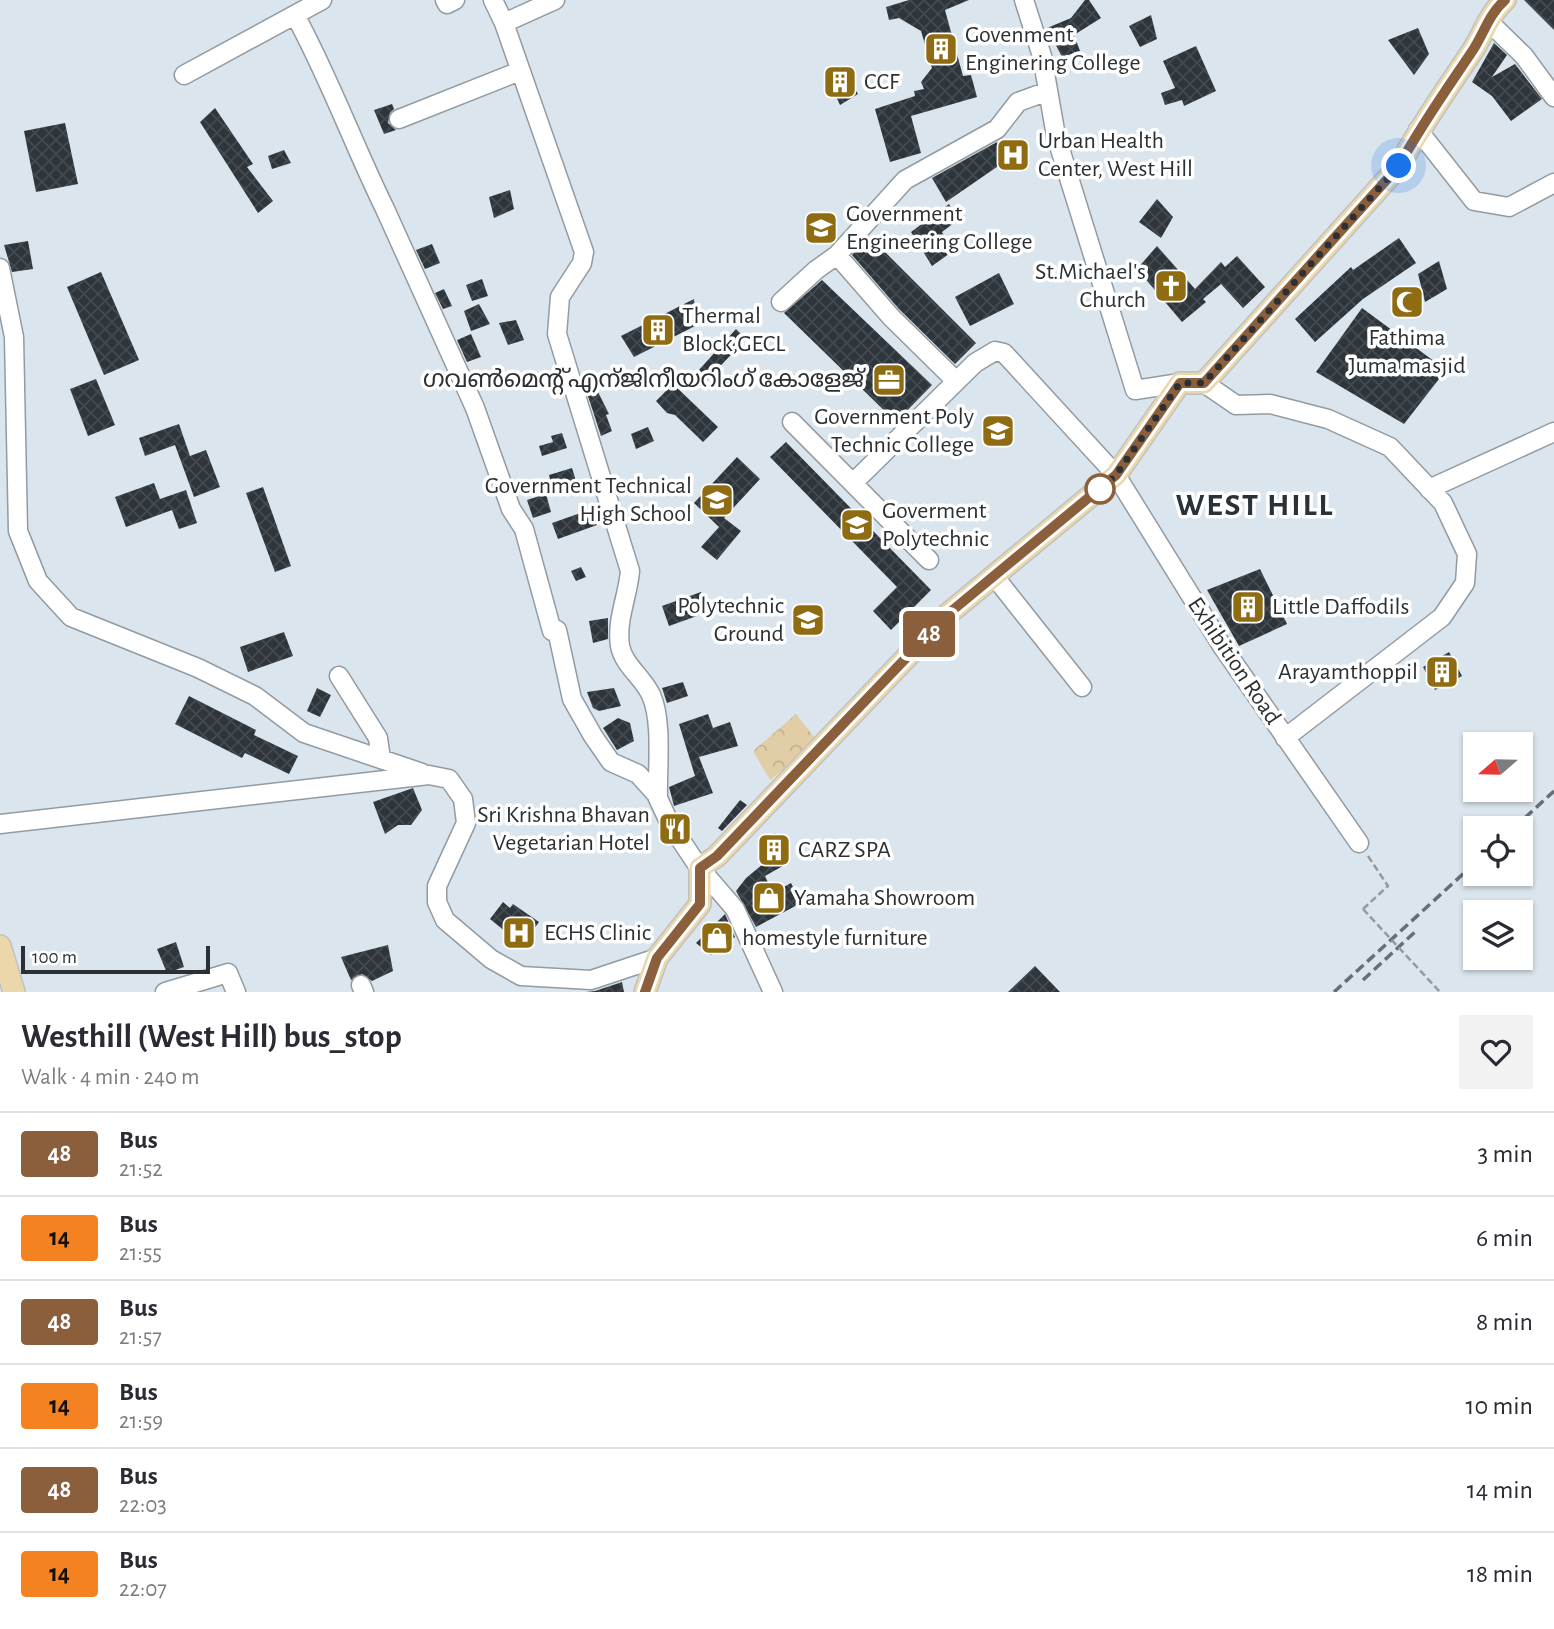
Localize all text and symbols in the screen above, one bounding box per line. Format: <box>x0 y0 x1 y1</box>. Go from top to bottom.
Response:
place label: Govenment Enginering College <box>965 23 1140 75</box>
building icon: Govenment Enginering College <box>922 30 960 68</box>
building icon: CCF <box>821 63 859 101</box>
place label: CCF <box>864 70 900 94</box>
place label: Urban Health Center, West Hill <box>1038 129 1193 181</box>
hospital icon: Urban Health Center, West Hill <box>994 136 1032 174</box>
your location <box>1381 148 1416 183</box>
place label: Government Engineering College <box>846 202 1033 254</box>
school or university icon: Government Engineering College <box>802 209 840 247</box>
place label: St.Michael's Church <box>1035 260 1146 312</box>
church icon: St.Michael's Church <box>1152 267 1190 305</box>
mosque icon: Fathima Juma masjid <box>1388 283 1426 321</box>
place label: Thermal Block,GECL <box>682 304 785 356</box>
building icon: Thermal Block,GECL <box>639 311 677 349</box>
place label: Fathima Juma masjid <box>1348 326 1466 378</box>
office icon: ഗവൺമെന്റ് എന്ജിനീയറിംഗ് കോളേജ് <box>870 361 908 399</box>
place label: ഗവൺമെന്റ് എന്ജിനീയറിംഗ് കോളേജ് <box>423 367 866 396</box>
place label: Government Poly Technic College <box>814 405 974 457</box>
school or university icon: Government Poly Technic College <box>979 412 1017 450</box>
place label: Government Technical High School <box>485 474 692 526</box>
unlabelled marker <box>1085 474 1115 504</box>
school or university icon: Government Technical High School <box>698 481 736 519</box>
district label: WEST HILL <box>1176 489 1334 521</box>
place label: Goverment Polytechnic <box>882 499 989 551</box>
school or university icon: Goverment Polytechnic <box>838 506 876 544</box>
building icon: Little Daffodils <box>1229 588 1267 626</box>
street label: Exhibition Road <box>1183 593 1285 729</box>
place label: Polytechnic Ground <box>677 594 784 646</box>
place label: Little Daffodils <box>1272 595 1409 619</box>
school or university icon: Polytechnic Ground <box>789 601 827 639</box>
line badge: 48 <box>898 611 960 657</box>
text: 48 <box>917 622 941 646</box>
building icon: Arayamthoppil <box>1423 653 1461 691</box>
place label: Arayamthoppil <box>1278 660 1418 684</box>
north arrow <box>1463 732 1533 802</box>
map controls <box>1463 732 1533 970</box>
place label: Sri Krishna Bhavan Vegetarian Hotel <box>477 803 650 855</box>
restaurant icon: Sri Krishna Bhavan Vegetarian Hotel <box>656 810 694 848</box>
button: locate <box>1463 816 1533 886</box>
building icon: CARZ SPA <box>755 831 793 869</box>
place label: CARZ SPA <box>798 838 891 862</box>
shop icon: Yamaha Showroom <box>750 879 788 917</box>
place label: Yamaha Showroom <box>794 886 975 910</box>
button: layers <box>1463 900 1533 970</box>
hospital icon: ECHS Clinic <box>500 914 538 952</box>
shop icon: homestyle furniture <box>698 919 736 957</box>
place label: ECHS Clinic <box>544 921 651 945</box>
place label: homestyle furniture <box>742 926 928 950</box>
scale bar <box>21 943 210 975</box>
text: 100 m <box>32 948 77 967</box>
button: heart <box>1459 1015 1533 1089</box>
text: Westhill (West Hill) bus_stop <box>21 1021 402 1054</box>
text: Walk · 4 min · 240 m <box>21 1066 199 1089</box>
text: Bus <box>119 1127 158 1153</box>
text: 3 min <box>1477 1141 1533 1167</box>
text: 48 <box>48 1142 71 1166</box>
text: 21:52 <box>119 1158 163 1181</box>
text: Bus <box>119 1211 158 1237</box>
text: 6 min <box>1476 1225 1533 1251</box>
text: 14 <box>49 1226 70 1250</box>
text: 21:55 <box>119 1242 162 1265</box>
text: Bus <box>119 1295 158 1321</box>
text: 8 min <box>1476 1309 1533 1335</box>
text: 48 <box>48 1310 71 1334</box>
text: 21:57 <box>119 1326 162 1349</box>
text: Bus <box>119 1379 158 1405</box>
text: 10 min <box>1466 1393 1533 1419</box>
text: 14 <box>49 1394 70 1418</box>
text: 21:59 <box>119 1410 163 1433</box>
text: Bus <box>119 1463 158 1489</box>
text: 14 min <box>1467 1477 1533 1503</box>
text: 48 <box>48 1478 71 1502</box>
text: 22:03 <box>119 1494 167 1517</box>
text: Bus <box>119 1547 158 1573</box>
text: 18 min <box>1467 1561 1533 1587</box>
text: 14 <box>49 1562 70 1586</box>
text: 22:07 <box>119 1578 167 1601</box>

